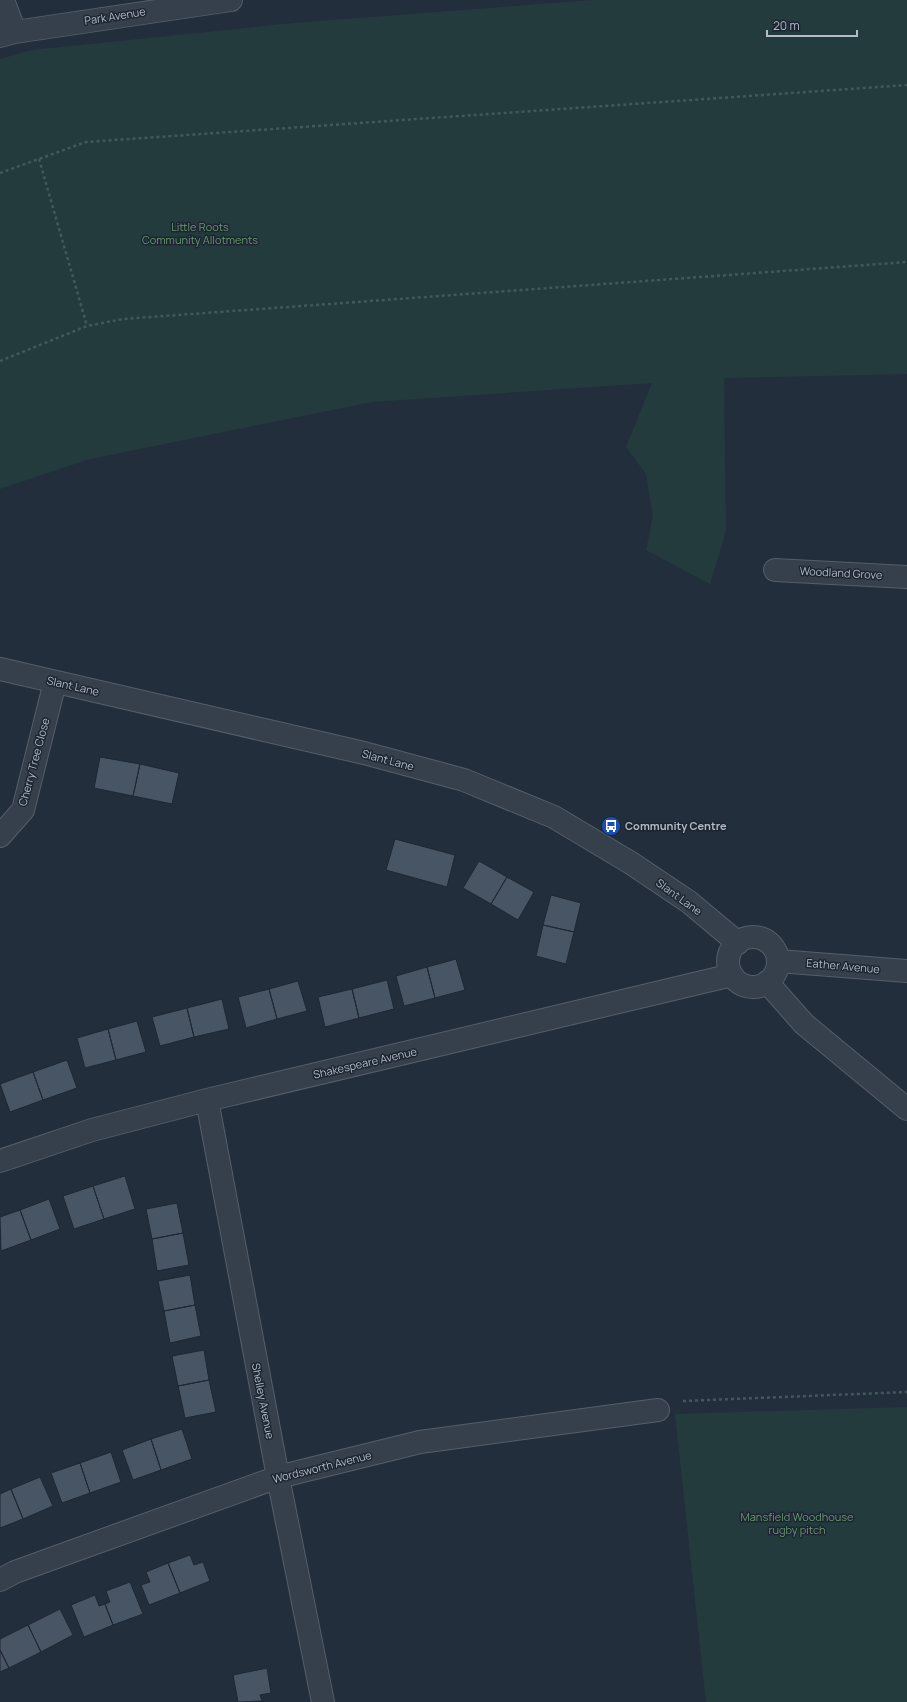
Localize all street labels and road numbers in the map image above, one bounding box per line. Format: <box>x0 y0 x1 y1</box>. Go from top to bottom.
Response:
street label: Park Avenue <box>83 3 147 28</box>
street label: Woodland Grove <box>799 563 883 582</box>
street label: Slant Lane <box>45 672 101 699</box>
street label: Cherry Tree Close <box>15 716 53 808</box>
street label: Slant Lane <box>360 745 416 774</box>
street label: Slant Lane <box>653 875 706 919</box>
street label: Eather Avenue <box>806 955 881 976</box>
street label: Shakespeare Avenue <box>312 1043 419 1082</box>
street label: Shelley Avenue <box>249 1362 278 1441</box>
street label: Wordsworth Avenue <box>271 1447 374 1486</box>

